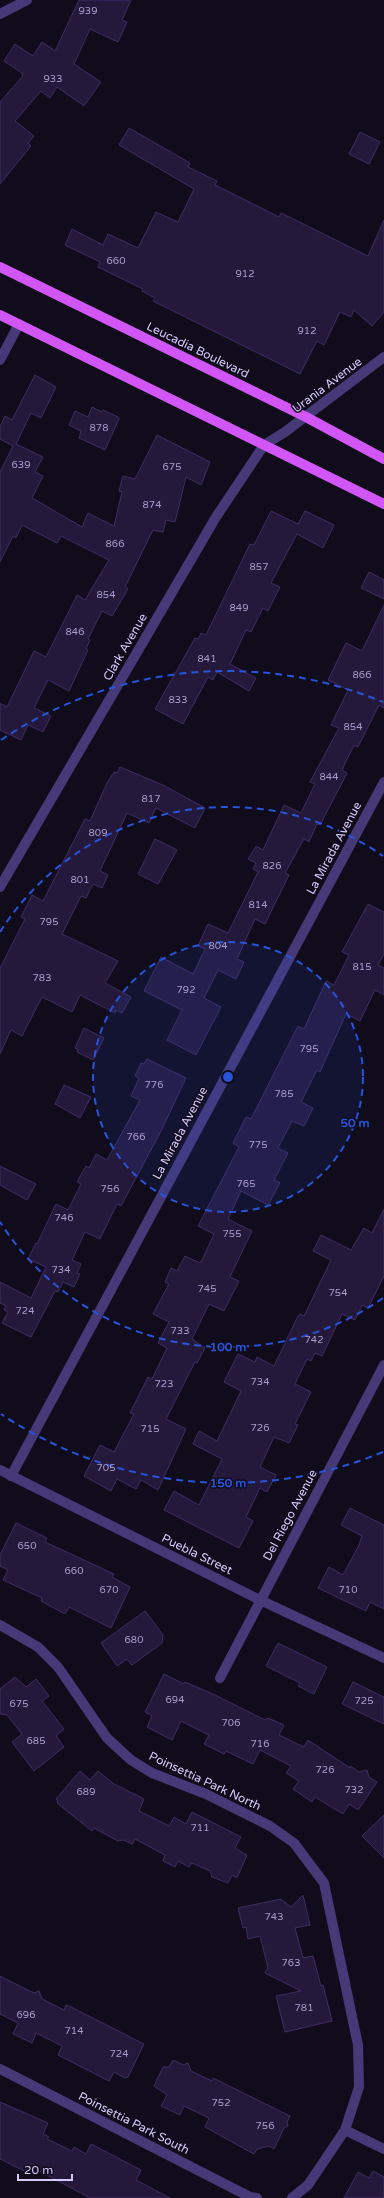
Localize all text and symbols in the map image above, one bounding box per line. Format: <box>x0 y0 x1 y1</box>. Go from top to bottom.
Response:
house number: 939 <box>79 5 97 17</box>
house number: 933 <box>44 73 62 85</box>
house number: 660 <box>107 255 125 267</box>
house number: 912 <box>236 268 254 280</box>
street label: Leucadia Boulevard <box>145 319 251 381</box>
house number: 912 <box>298 325 316 337</box>
street label: Urania Avenue <box>290 354 365 416</box>
house number: 878 <box>90 422 108 434</box>
house number: 639 <box>12 459 30 471</box>
house number: 675 <box>163 461 181 473</box>
house number: 874 <box>143 499 161 511</box>
house number: 866 <box>106 538 124 550</box>
house number: 857 <box>250 561 268 573</box>
house number: 854 <box>97 589 115 601</box>
house number: 849 <box>230 602 248 614</box>
street label: Clark Avenue <box>100 611 150 683</box>
house number: 846 <box>66 626 84 638</box>
house number: 841 <box>198 653 216 665</box>
house number: 866 <box>353 669 371 681</box>
house number: 833 <box>169 694 187 706</box>
house number: 854 <box>344 721 362 733</box>
house number: 844 <box>320 771 338 783</box>
house number: 817 <box>142 793 160 805</box>
street label: La Mirada Avenue <box>304 799 364 897</box>
house number: 809 <box>89 827 107 839</box>
house number: 826 <box>263 860 281 872</box>
house number: 801 <box>71 874 89 886</box>
house number: 814 <box>249 899 267 911</box>
house number: 795 <box>40 916 58 928</box>
house number: 804 <box>209 940 227 952</box>
house number: 815 <box>353 961 371 973</box>
house number: 783 <box>33 972 51 984</box>
house number: 792 <box>177 984 195 996</box>
house number: 795 <box>300 1043 318 1055</box>
centre of rings <box>221 1070 235 1084</box>
house number: 776 <box>145 1079 163 1091</box>
street label: La Mirada Avenue <box>150 1084 210 1182</box>
house number: 785 <box>275 1088 293 1100</box>
text: 50 m <box>340 1116 370 1130</box>
house number: 766 <box>127 1131 145 1143</box>
house number: 775 <box>249 1139 267 1151</box>
house number: 765 <box>237 1178 255 1190</box>
house number: 756 <box>101 1183 119 1195</box>
house number: 746 <box>55 1212 73 1224</box>
house number: 755 <box>223 1228 241 1240</box>
house number: 734 <box>52 1264 70 1276</box>
house number: 745 <box>198 1283 216 1295</box>
house number: 754 <box>329 1287 347 1299</box>
house number: 724 <box>16 1305 34 1317</box>
house number: 733 <box>171 1325 189 1337</box>
house number: 742 <box>305 1334 323 1346</box>
text: 100 m <box>210 1340 246 1354</box>
house number: 734 <box>251 1376 269 1388</box>
house number: 723 <box>155 1378 173 1390</box>
house number: 726 <box>251 1422 269 1434</box>
house number: 715 <box>141 1423 159 1435</box>
house number: 705 <box>97 1462 115 1474</box>
street label: Del Riego Avenue <box>260 1467 320 1563</box>
text: 150 m <box>210 1476 246 1490</box>
street label: Puebla Street <box>159 1531 235 1577</box>
house number: 650 <box>18 1540 36 1552</box>
house number: 660 <box>65 1565 83 1577</box>
house number: 670 <box>100 1584 118 1596</box>
house number: 710 <box>339 1584 357 1596</box>
house number: 680 <box>125 1634 143 1646</box>
house number: 694 <box>166 1694 184 1706</box>
house number: 725 <box>355 1695 373 1707</box>
house number: 675 <box>10 1698 28 1710</box>
house number: 706 <box>222 1717 240 1729</box>
house number: 685 <box>27 1735 45 1747</box>
house number: 716 <box>251 1738 269 1750</box>
street label: Poinsettia Park North <box>147 1749 263 1813</box>
house number: 726 <box>316 1764 334 1776</box>
house number: 732 <box>345 1784 363 1796</box>
house number: 689 <box>77 1786 95 1798</box>
house number: 711 <box>191 1822 209 1834</box>
house number: 743 <box>265 1911 283 1923</box>
house number: 763 <box>282 1957 300 1969</box>
house number: 781 <box>295 2002 313 2014</box>
house number: 696 <box>17 2009 35 2021</box>
house number: 714 <box>65 2025 83 2037</box>
house number: 724 <box>110 2048 128 2060</box>
street label: Poinsettia Park South <box>76 2089 192 2157</box>
house number: 752 <box>212 2097 230 2109</box>
house number: 756 <box>256 2120 274 2132</box>
scale bar <box>18 2156 72 2182</box>
text: 20 m <box>24 2163 53 2177</box>

